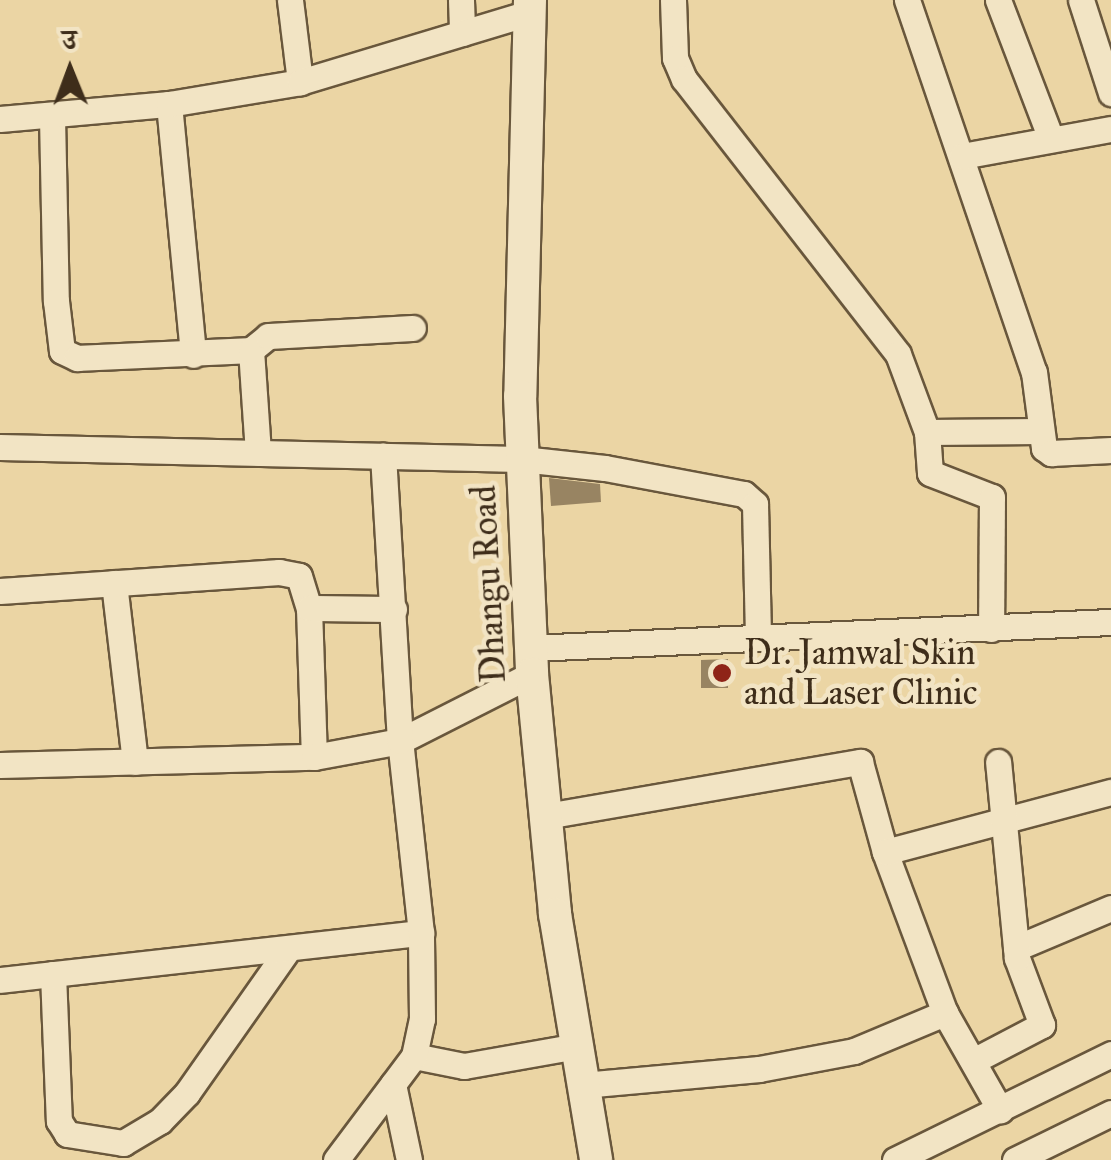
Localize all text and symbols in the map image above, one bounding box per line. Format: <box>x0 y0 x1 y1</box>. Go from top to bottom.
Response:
north arrow <box>20 20 120 120</box>
text: उ <box>62 22 77 57</box>
street label: Dhangu Road <box>463 484 515 684</box>
place label: Dr. Jamwal Skin and Laser Clinic <box>744 632 978 714</box>
marker: Dr. Jamwal Skin and Laser Clinic <box>709 660 735 686</box>

